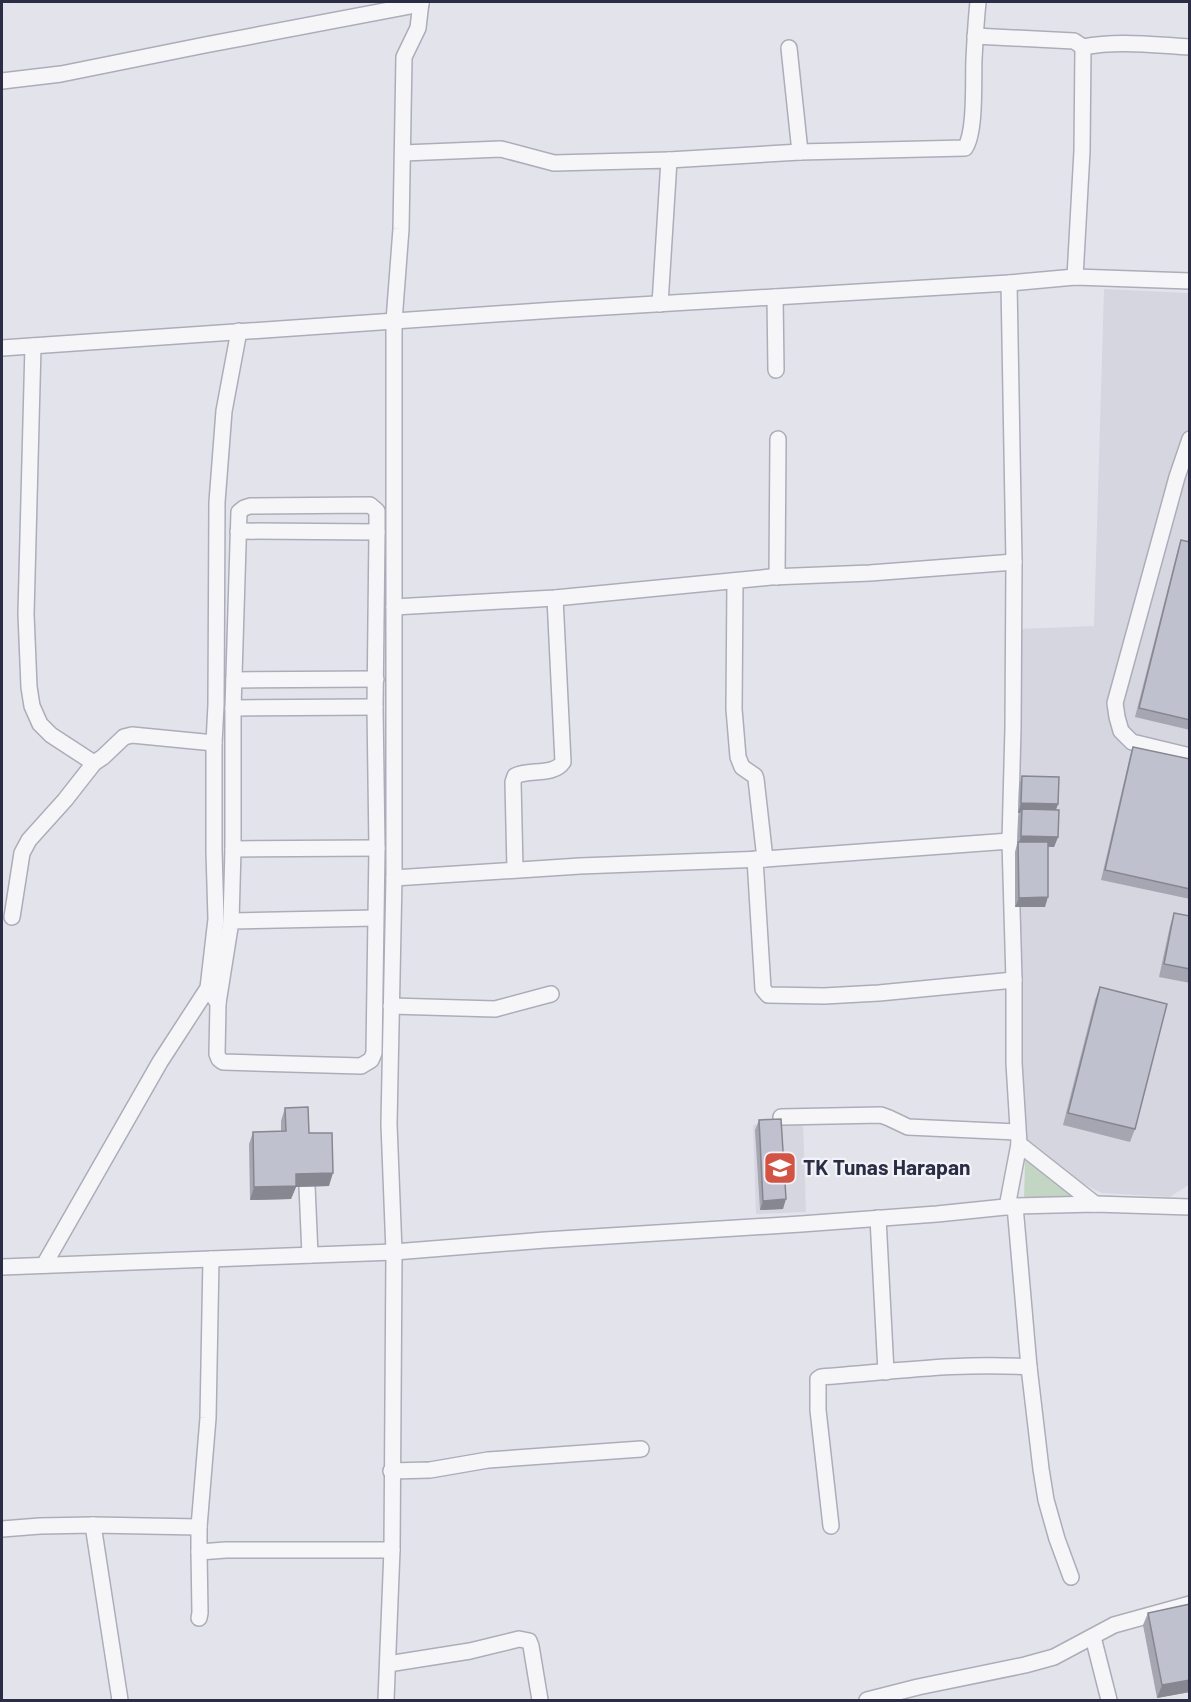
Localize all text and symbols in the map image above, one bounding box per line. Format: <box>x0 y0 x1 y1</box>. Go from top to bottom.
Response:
school or university icon: TK Tunas Harapan <box>762 1150 798 1186</box>
place label: TK Tunas Harapan <box>803 1154 970 1179</box>

